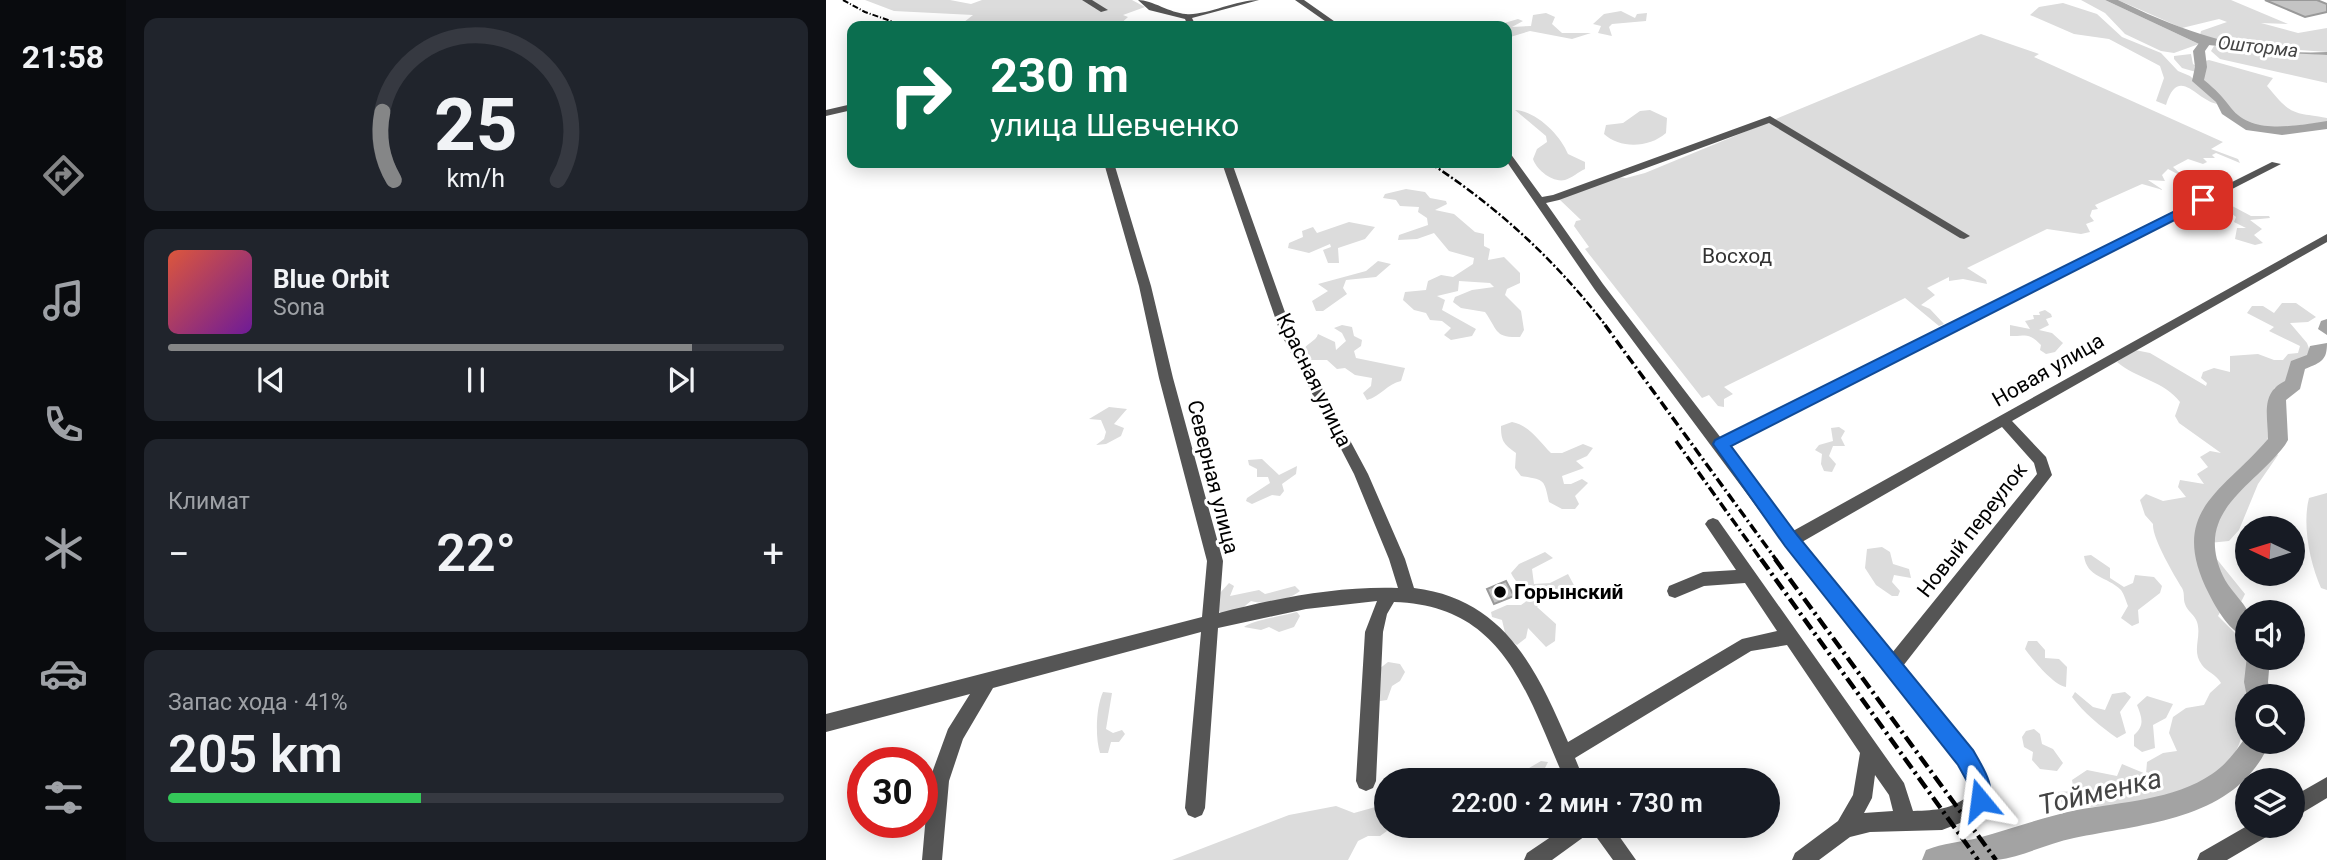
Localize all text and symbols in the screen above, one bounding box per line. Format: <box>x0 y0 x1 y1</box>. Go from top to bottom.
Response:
water label: Ошторма <box>2217 31 2299 62</box>
text: 21:58 <box>22 38 104 76</box>
text: 230 m <box>990 47 1129 104</box>
icon: right <box>875 49 966 140</box>
text: 25 <box>434 83 518 169</box>
text: улица Шевченко <box>990 106 1239 144</box>
icon: directions <box>39 151 88 200</box>
text: km/h <box>447 164 505 193</box>
pin <box>2173 170 2233 230</box>
icon: arrive <box>2184 181 2222 219</box>
park label: Восход <box>1702 244 1772 268</box>
text: Blue Orbit <box>273 264 389 294</box>
icon: music <box>39 276 88 325</box>
text: Sona <box>273 294 325 321</box>
street label: Красная улица <box>1271 309 1357 451</box>
street label: Новая улица <box>1988 328 2108 412</box>
icon: previous <box>252 361 290 399</box>
icon: pause <box>457 361 495 399</box>
icon: next <box>662 361 700 399</box>
street label: Северная улица <box>1182 398 1244 556</box>
icon: phone <box>39 400 88 449</box>
street label: Новый переулок <box>1912 458 2032 602</box>
text: Климат <box>168 488 250 515</box>
north arrow <box>2235 516 2305 586</box>
map controls <box>2235 516 2305 838</box>
text: 22° <box>436 523 516 584</box>
icon: climate <box>39 524 88 573</box>
text: − <box>168 532 190 576</box>
text: + <box>762 532 784 576</box>
place label: Горынский <box>1514 580 1624 604</box>
marker: Горынский <box>1492 584 1508 600</box>
button: sound <box>2235 600 2305 670</box>
icon: car <box>39 649 88 698</box>
button: search <box>2235 684 2305 754</box>
text: Запас хода · 41% <box>168 689 348 716</box>
text: 205 km <box>168 724 343 785</box>
speed limit sign: 30 <box>847 747 938 838</box>
water label: Тойменка <box>2035 761 2165 822</box>
position arrow <box>1943 763 2017 837</box>
button: layers <box>2235 768 2305 838</box>
icon: filters <box>39 773 88 822</box>
text: 22:00 · 2 мин · 730 m <box>1451 788 1703 818</box>

